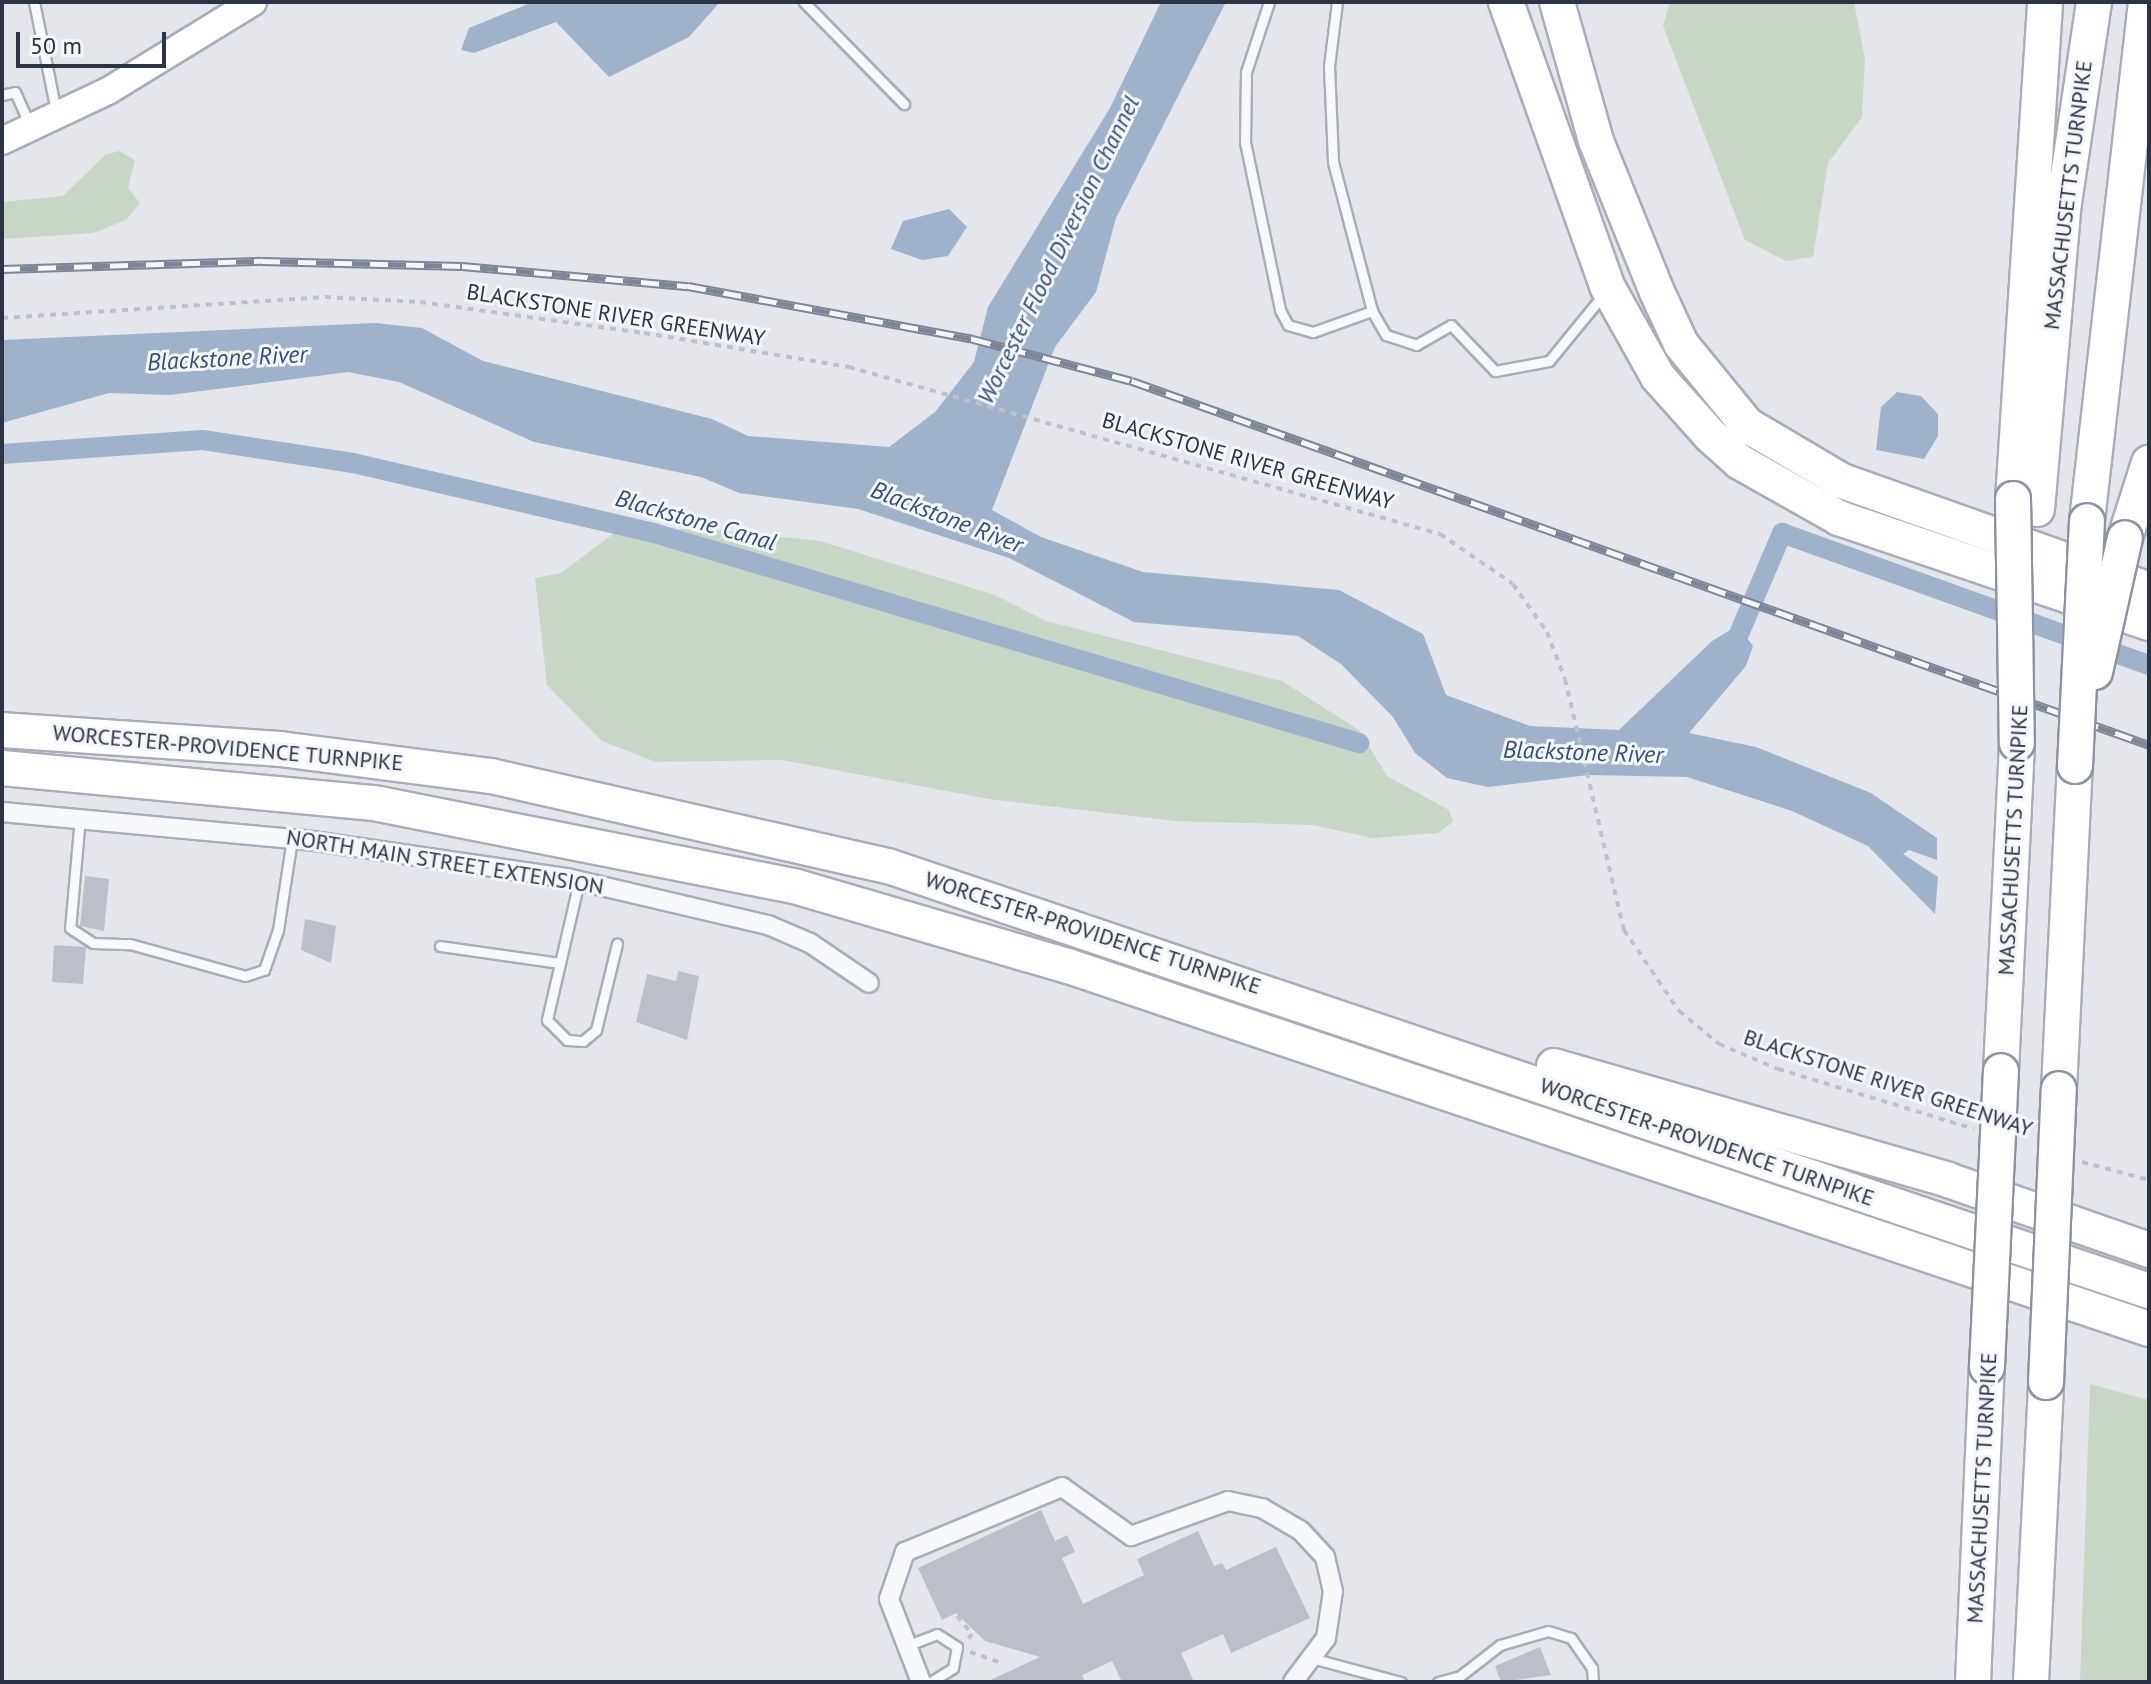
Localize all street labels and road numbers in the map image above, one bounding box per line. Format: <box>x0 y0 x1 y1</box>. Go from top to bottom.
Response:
street label: MASSACHUSETTS TURNPIKE <box>2038 58 2098 332</box>
street label: BLACKSTONE RIVER GREENWAY <box>465 278 767 352</box>
street label: BLACKSTONE RIVER GREENWAY <box>1099 407 1397 515</box>
street label: MASSACHUSETTS TURNPIKE <box>1993 704 2033 976</box>
street label: WORCESTER-PROVIDENCE TURNPIKE <box>51 719 405 777</box>
street label: NORTH MAIN STREET EXTENSION <box>284 824 606 900</box>
street label: WORCESTER-PROVIDENCE TURNPIKE <box>921 866 1265 1000</box>
street label: BLACKSTONE RIVER GREENWAY <box>1740 1024 2036 1142</box>
street label: WORCESTER-PROVIDENCE TURNPIKE <box>1536 1072 1878 1212</box>
street label: MASSACHUSETTS TURNPIKE <box>1962 1352 2002 1624</box>

